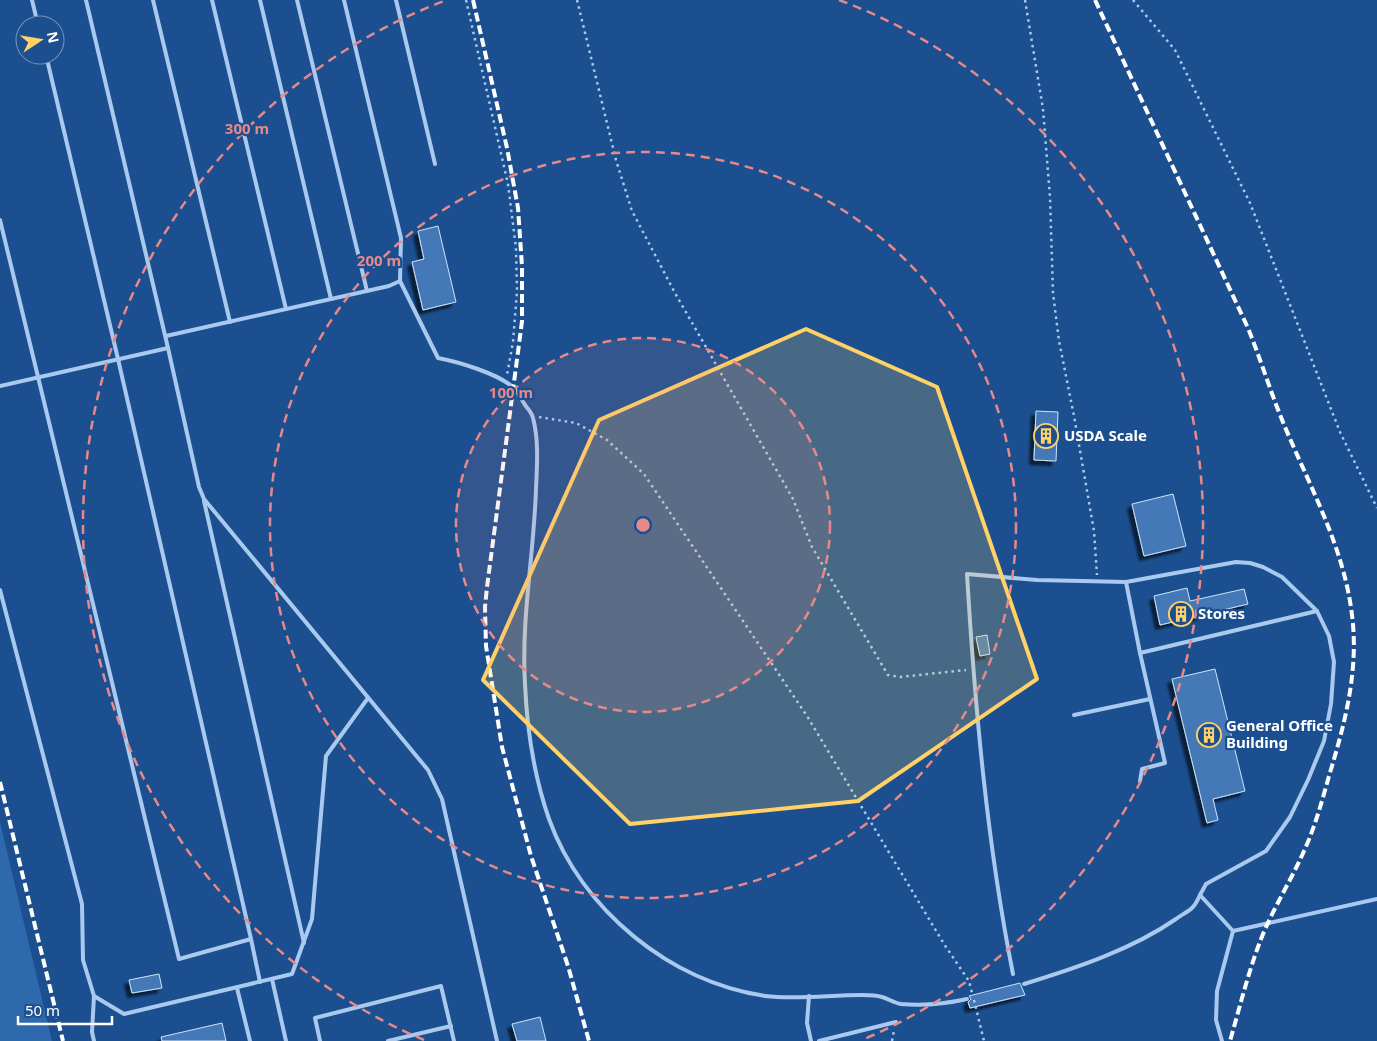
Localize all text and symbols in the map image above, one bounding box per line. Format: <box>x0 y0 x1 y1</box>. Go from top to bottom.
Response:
north arrow <box>15 15 65 65</box>
text: N <box>43 30 64 45</box>
text: 300 m <box>225 118 269 138</box>
text: 200 m <box>357 250 401 270</box>
text: 100 m <box>489 382 533 402</box>
building icon: USDA Scale <box>1033 423 1059 449</box>
place label: USDA Scale <box>1064 425 1147 445</box>
centre of rings <box>634 516 652 534</box>
building icon: Stores <box>1168 601 1194 627</box>
place label: Stores <box>1198 603 1245 623</box>
place label: General Office Building <box>1226 715 1333 752</box>
building icon: General Office Building <box>1196 722 1222 748</box>
scale bar <box>18 994 111 1026</box>
text: 50 m <box>25 1000 60 1020</box>

